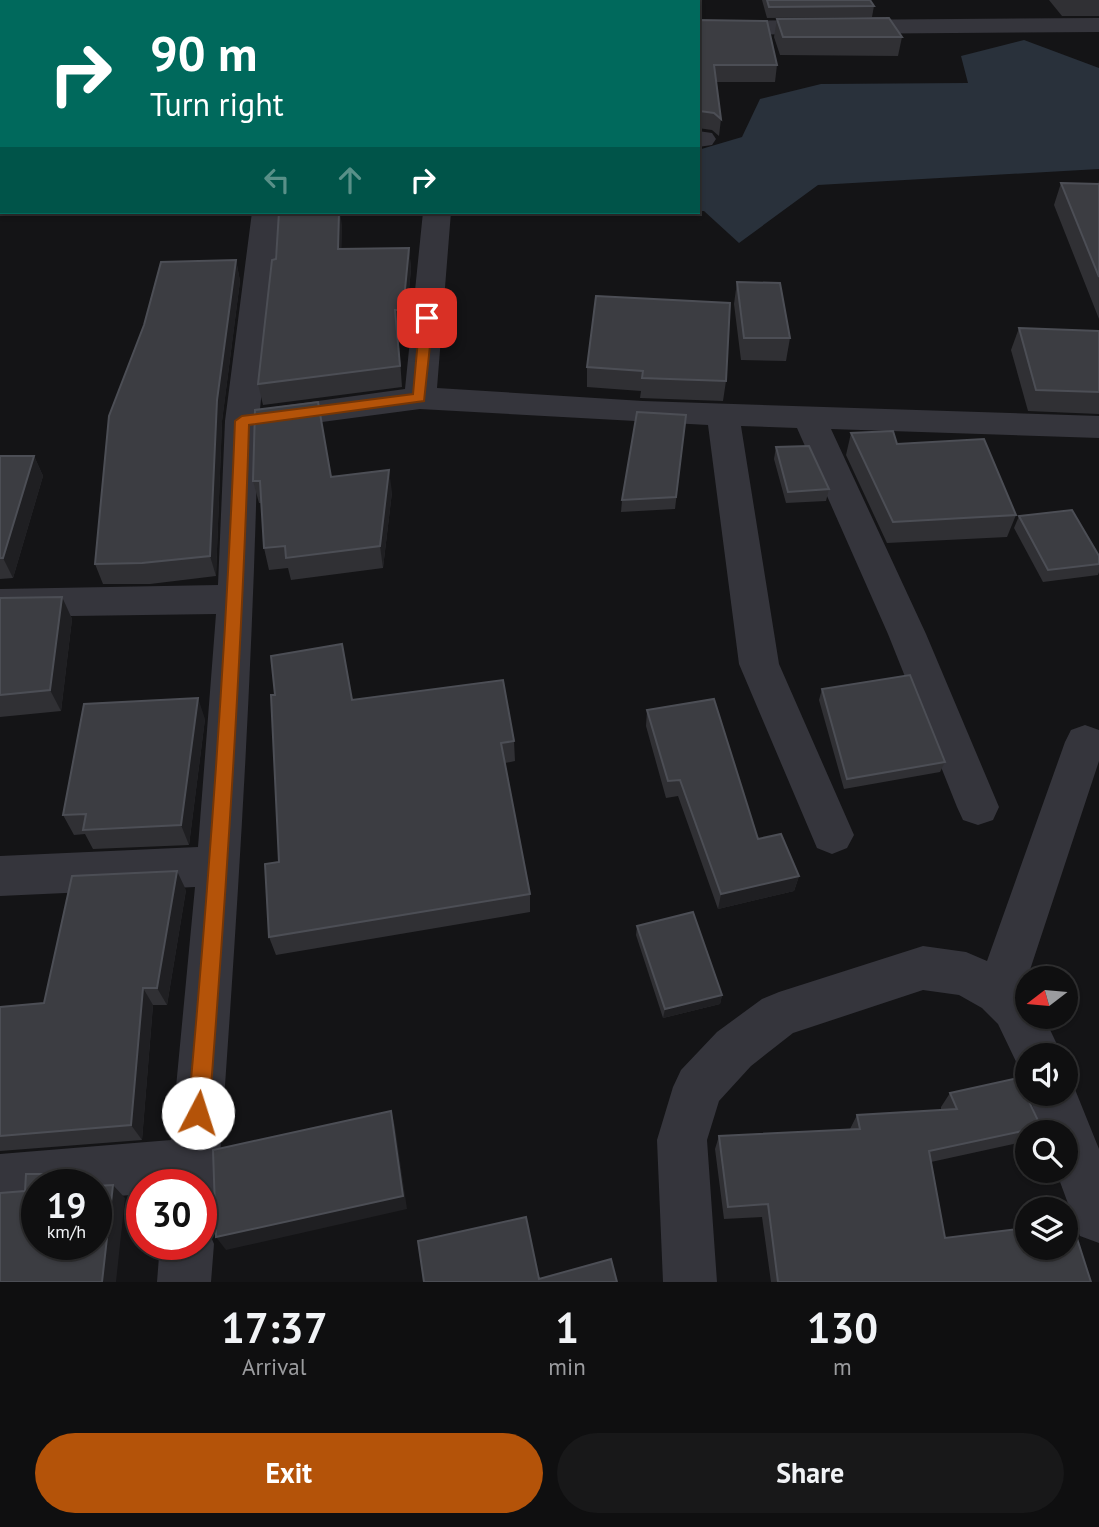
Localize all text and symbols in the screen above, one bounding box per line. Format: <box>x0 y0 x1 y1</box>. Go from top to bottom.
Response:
text: 90 m <box>150 21 257 85</box>
icon: right <box>35 28 126 119</box>
text: Turn right <box>150 83 284 125</box>
icon: left <box>258 161 296 199</box>
icon: ahead <box>331 161 369 199</box>
icon: right <box>404 161 442 199</box>
pin <box>397 288 457 348</box>
icon: arrive <box>408 299 446 337</box>
north arrow <box>1015 966 1078 1029</box>
map controls <box>1015 966 1078 1260</box>
button: sound <box>1015 1043 1078 1106</box>
position arrow <box>161 1076 235 1150</box>
button: search <box>1015 1120 1078 1183</box>
speed limit sign: 30 <box>126 1169 217 1260</box>
text: 19 <box>47 1182 86 1228</box>
button: layers <box>1015 1197 1078 1260</box>
text: km/h <box>47 1220 86 1243</box>
text: 17:37 <box>221 1300 327 1355</box>
text: 1 <box>555 1300 579 1355</box>
text: 130 <box>807 1300 878 1355</box>
text: Arrival <box>242 1352 306 1381</box>
text: min <box>548 1352 586 1381</box>
text: m <box>833 1352 852 1381</box>
button: Exit <box>35 1433 543 1513</box>
button: Share <box>557 1433 1064 1513</box>

